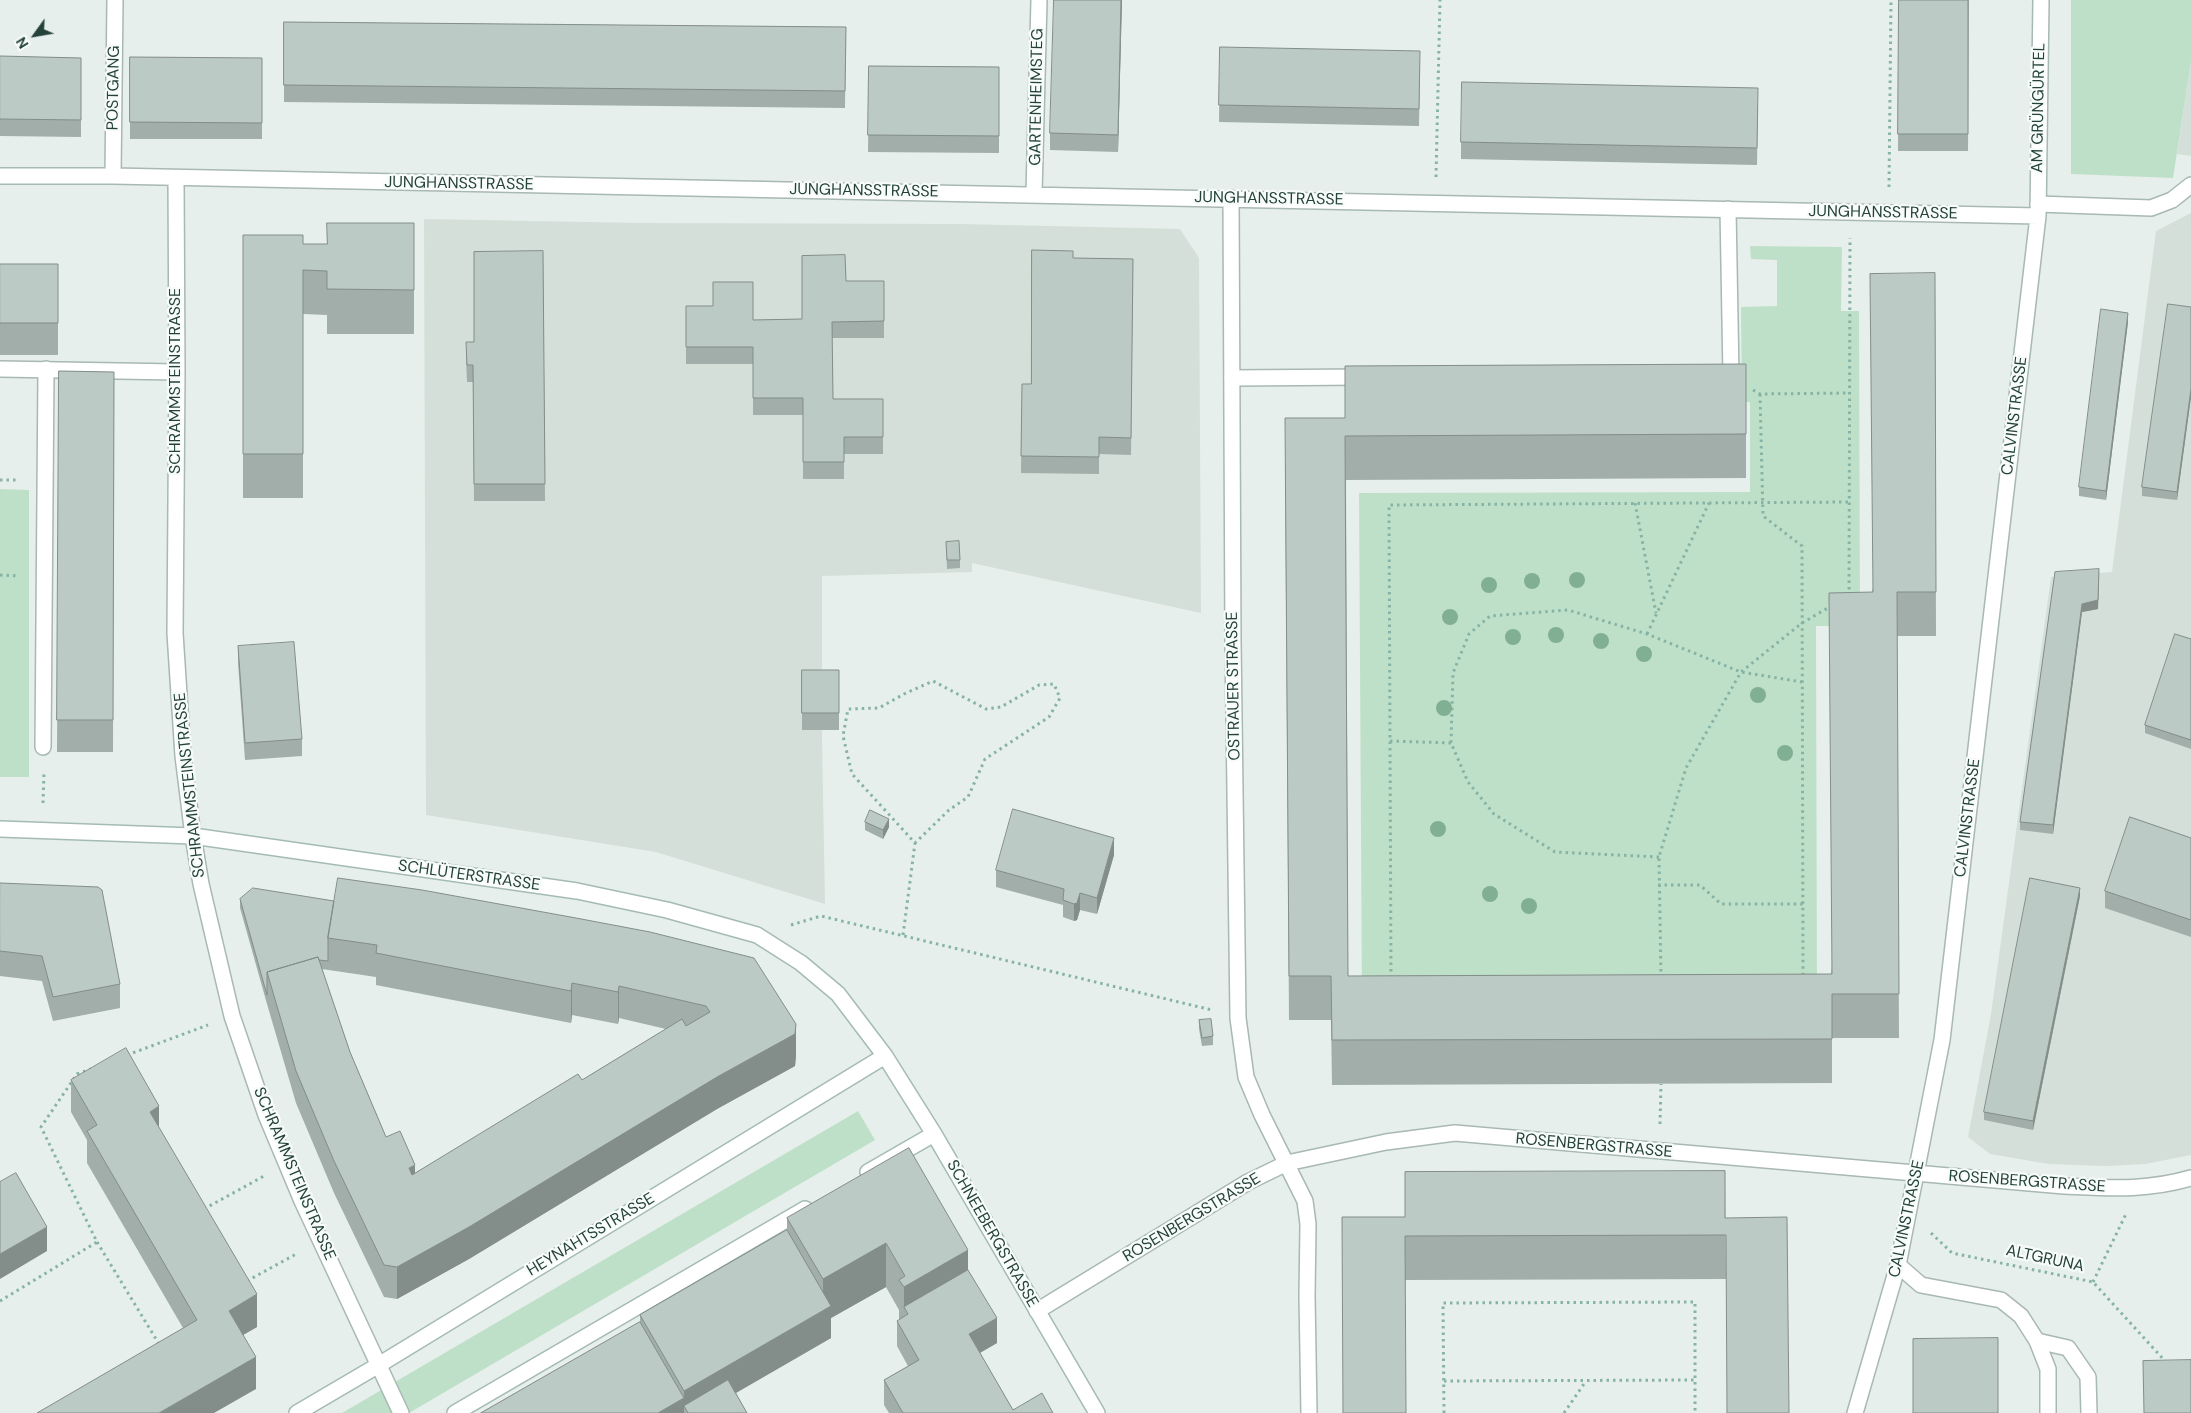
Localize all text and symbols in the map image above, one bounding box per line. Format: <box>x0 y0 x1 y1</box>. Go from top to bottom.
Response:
north arrow <box>10 10 60 60</box>
street label: GARTENHEIMSTEG <box>1026 28 1048 166</box>
text: N <box>12 34 33 52</box>
street label: AM GRÜNGÜRTEL <box>2028 43 2050 173</box>
street label: POSTGANG <box>104 45 124 131</box>
street label: JUNGHANSSTRASSE <box>384 173 534 195</box>
street label: JUNGHANSSTRASSE <box>789 180 939 202</box>
street label: JUNGHANSSTRASSE <box>1194 188 1344 210</box>
street label: JUNGHANSSTRASSE <box>1808 202 1958 224</box>
street label: SCHRAMMSTEINSTRASSE <box>166 288 186 474</box>
street label: CALVINSTRASSE <box>1998 355 2032 477</box>
street label: OSTRAUER STRASSE <box>1223 611 1245 761</box>
street label: SCHRAMMSTEINSTRASSE <box>171 691 209 879</box>
street label: CALVINSTRASSE <box>1951 757 1985 879</box>
street label: SCHLÜTERSTRASSE <box>397 857 541 895</box>
street label: SCHRAMMSTEINSTRASSE <box>249 1085 339 1263</box>
street label: ROSENBERGSTRASSE <box>1515 1130 1673 1162</box>
street label: SCHNEEBERGSTRASSE <box>942 1157 1042 1311</box>
street label: CALVINSTRASSE <box>1885 1159 1929 1279</box>
street label: ROSENBERGSTRASSE <box>1948 1167 2106 1197</box>
street label: ROSENBERGSTRASSE <box>1120 1169 1264 1267</box>
street label: HEYNAHTSSTRASSE <box>524 1189 658 1281</box>
street label: ALTGRUNA <box>2004 1241 2086 1277</box>

